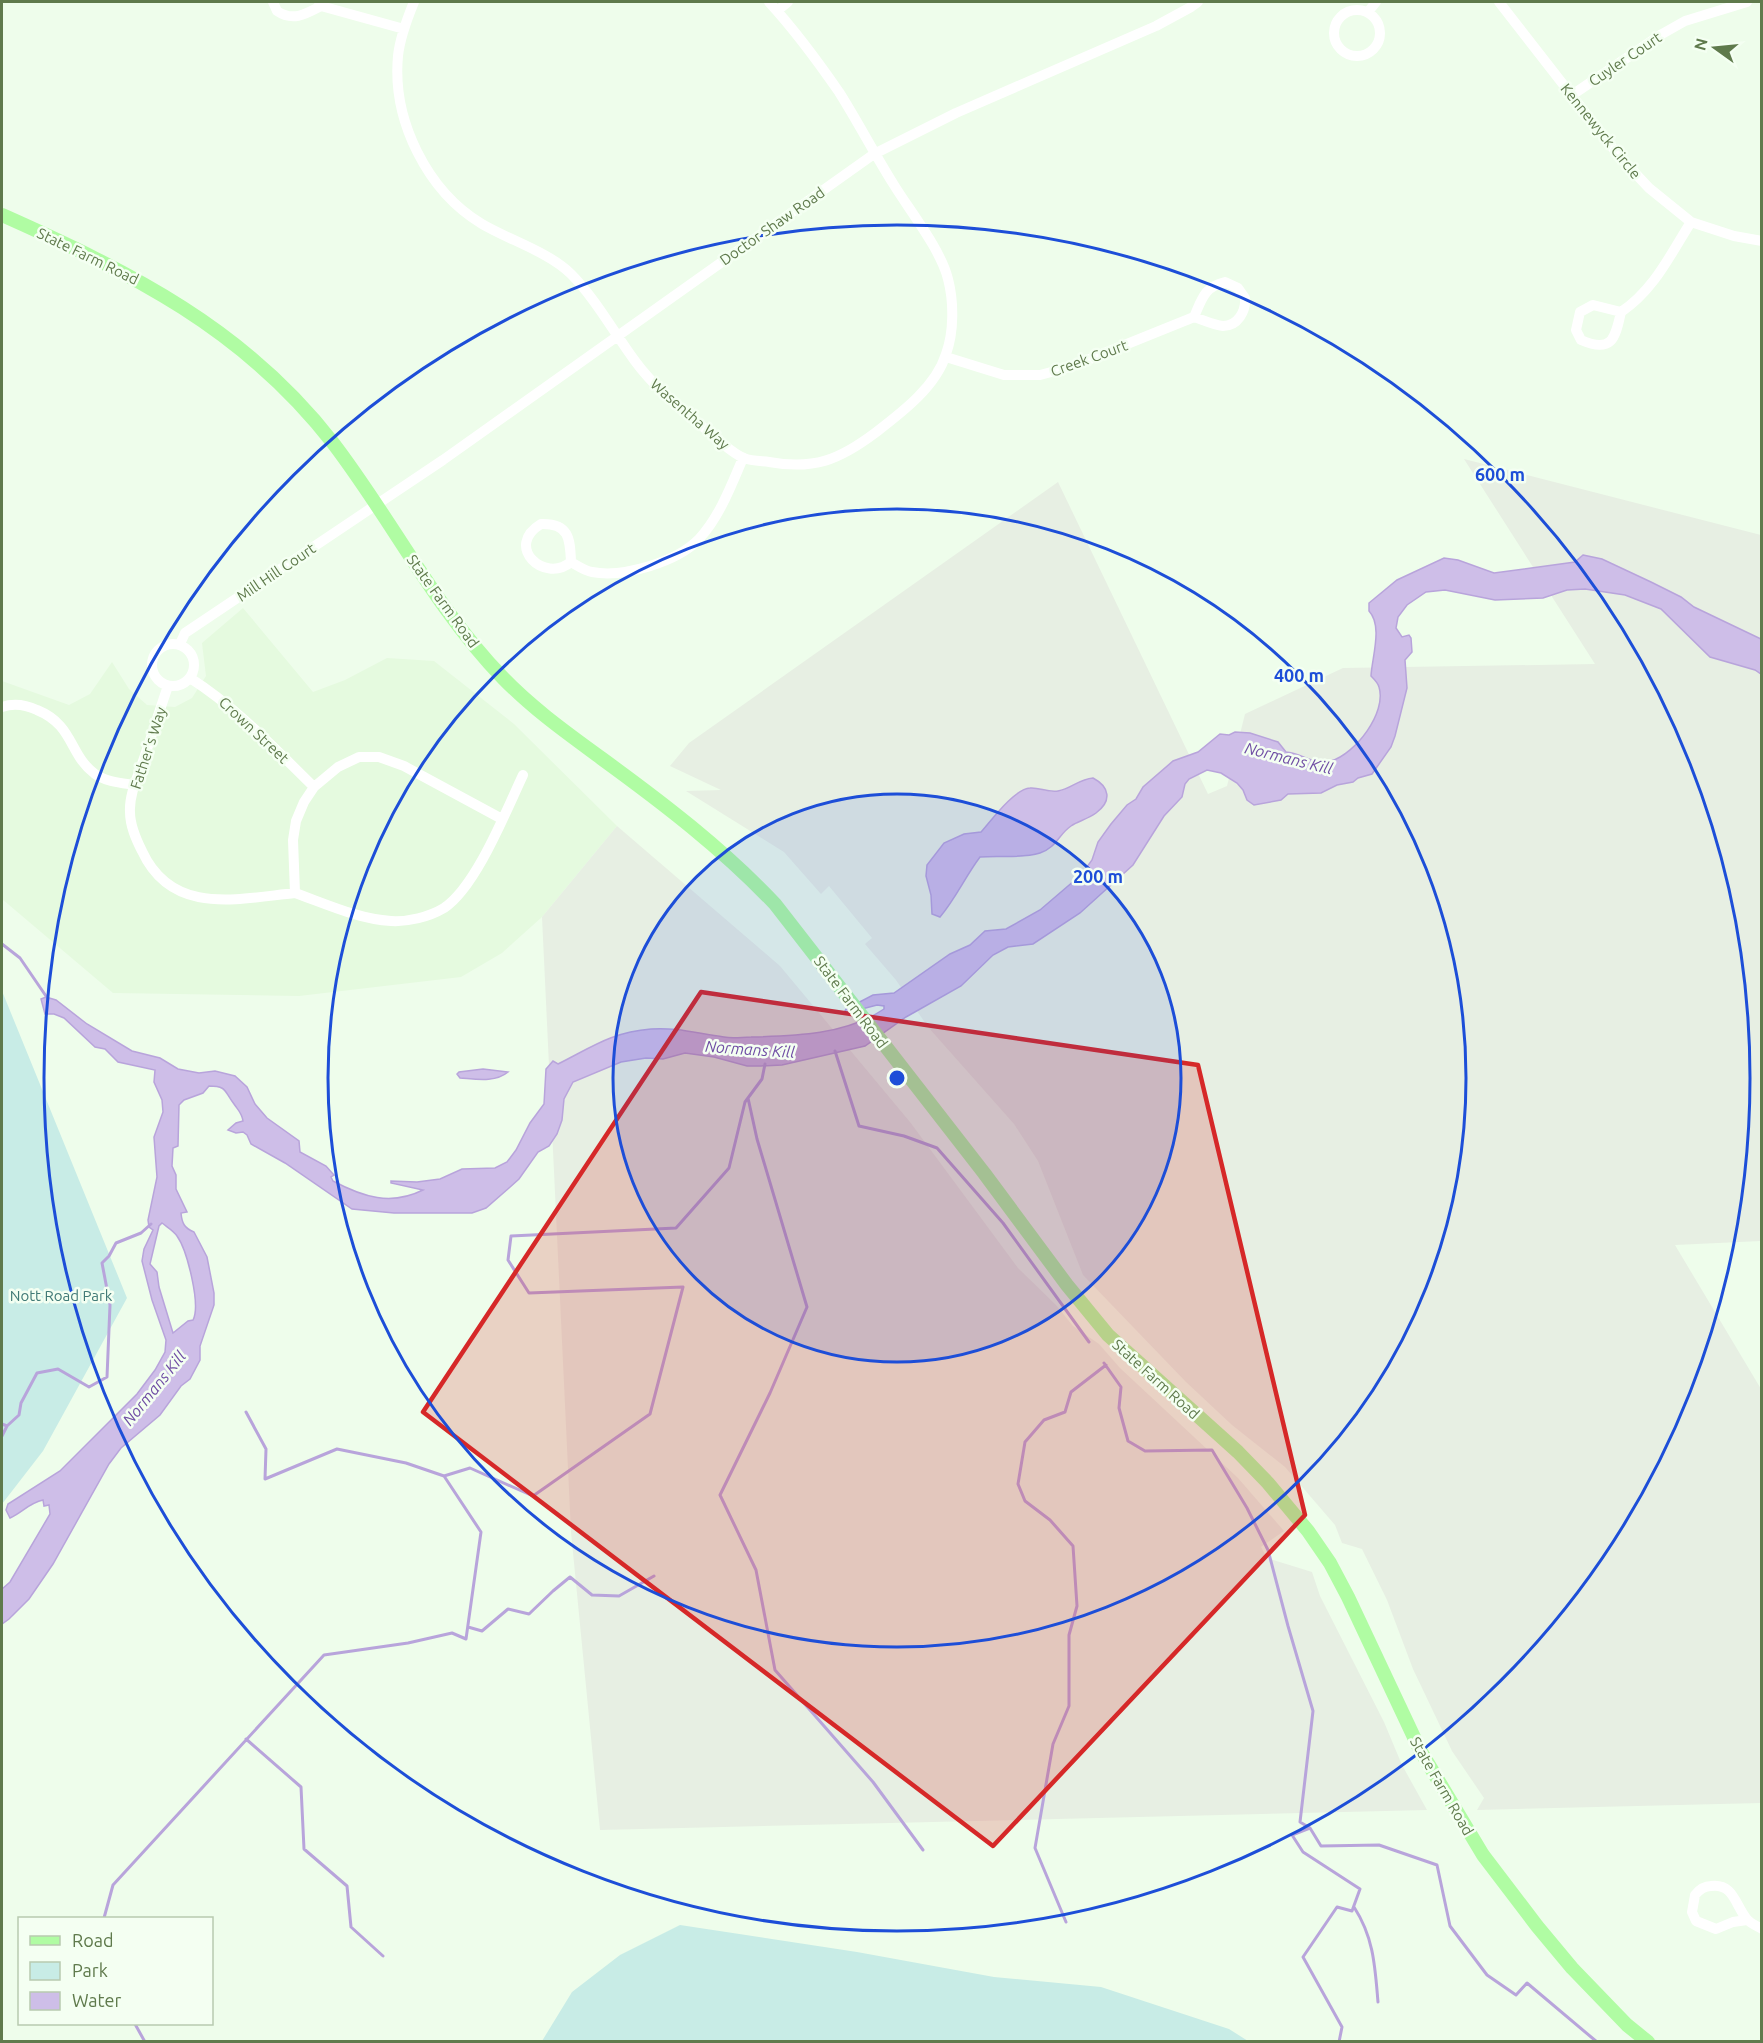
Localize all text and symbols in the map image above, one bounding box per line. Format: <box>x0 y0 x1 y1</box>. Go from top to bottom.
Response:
north arrow <box>1685 18 1745 78</box>
street label: Cuyler Court <box>1585 28 1665 90</box>
text: N <box>1690 36 1711 52</box>
street label: Kennewyck Circle <box>1557 80 1645 182</box>
street label: Doctor Shaw Road <box>716 184 828 268</box>
street label: State Farm Road <box>35 224 141 288</box>
street label: Creek Court <box>1048 336 1130 380</box>
street label: Wasentha Way <box>647 375 733 453</box>
text: 600 m <box>1475 464 1525 484</box>
street label: Mill Hill Court <box>233 539 319 605</box>
street label: State Farm Road <box>404 551 482 651</box>
text: 400 m <box>1274 665 1324 685</box>
street label: Crown Street <box>216 693 292 767</box>
street label: Father's Way <box>127 705 169 791</box>
water label: Normans Kill <box>1243 738 1335 778</box>
text: 200 m <box>1073 866 1123 886</box>
street label: State Farm Road <box>811 953 891 1051</box>
water label: Normans Kill <box>704 1037 796 1061</box>
centre of rings <box>887 1068 907 1088</box>
park label: Nott Road Park <box>10 1287 113 1304</box>
street label: State Farm Road <box>1109 1336 1203 1422</box>
water label: Normans Kill <box>119 1347 190 1429</box>
street label: State Farm Road <box>1407 1734 1477 1838</box>
legend <box>18 1917 213 2025</box>
text: Road <box>72 1930 114 1950</box>
text: Park <box>72 1960 108 1980</box>
text: Water <box>72 1990 122 2010</box>

